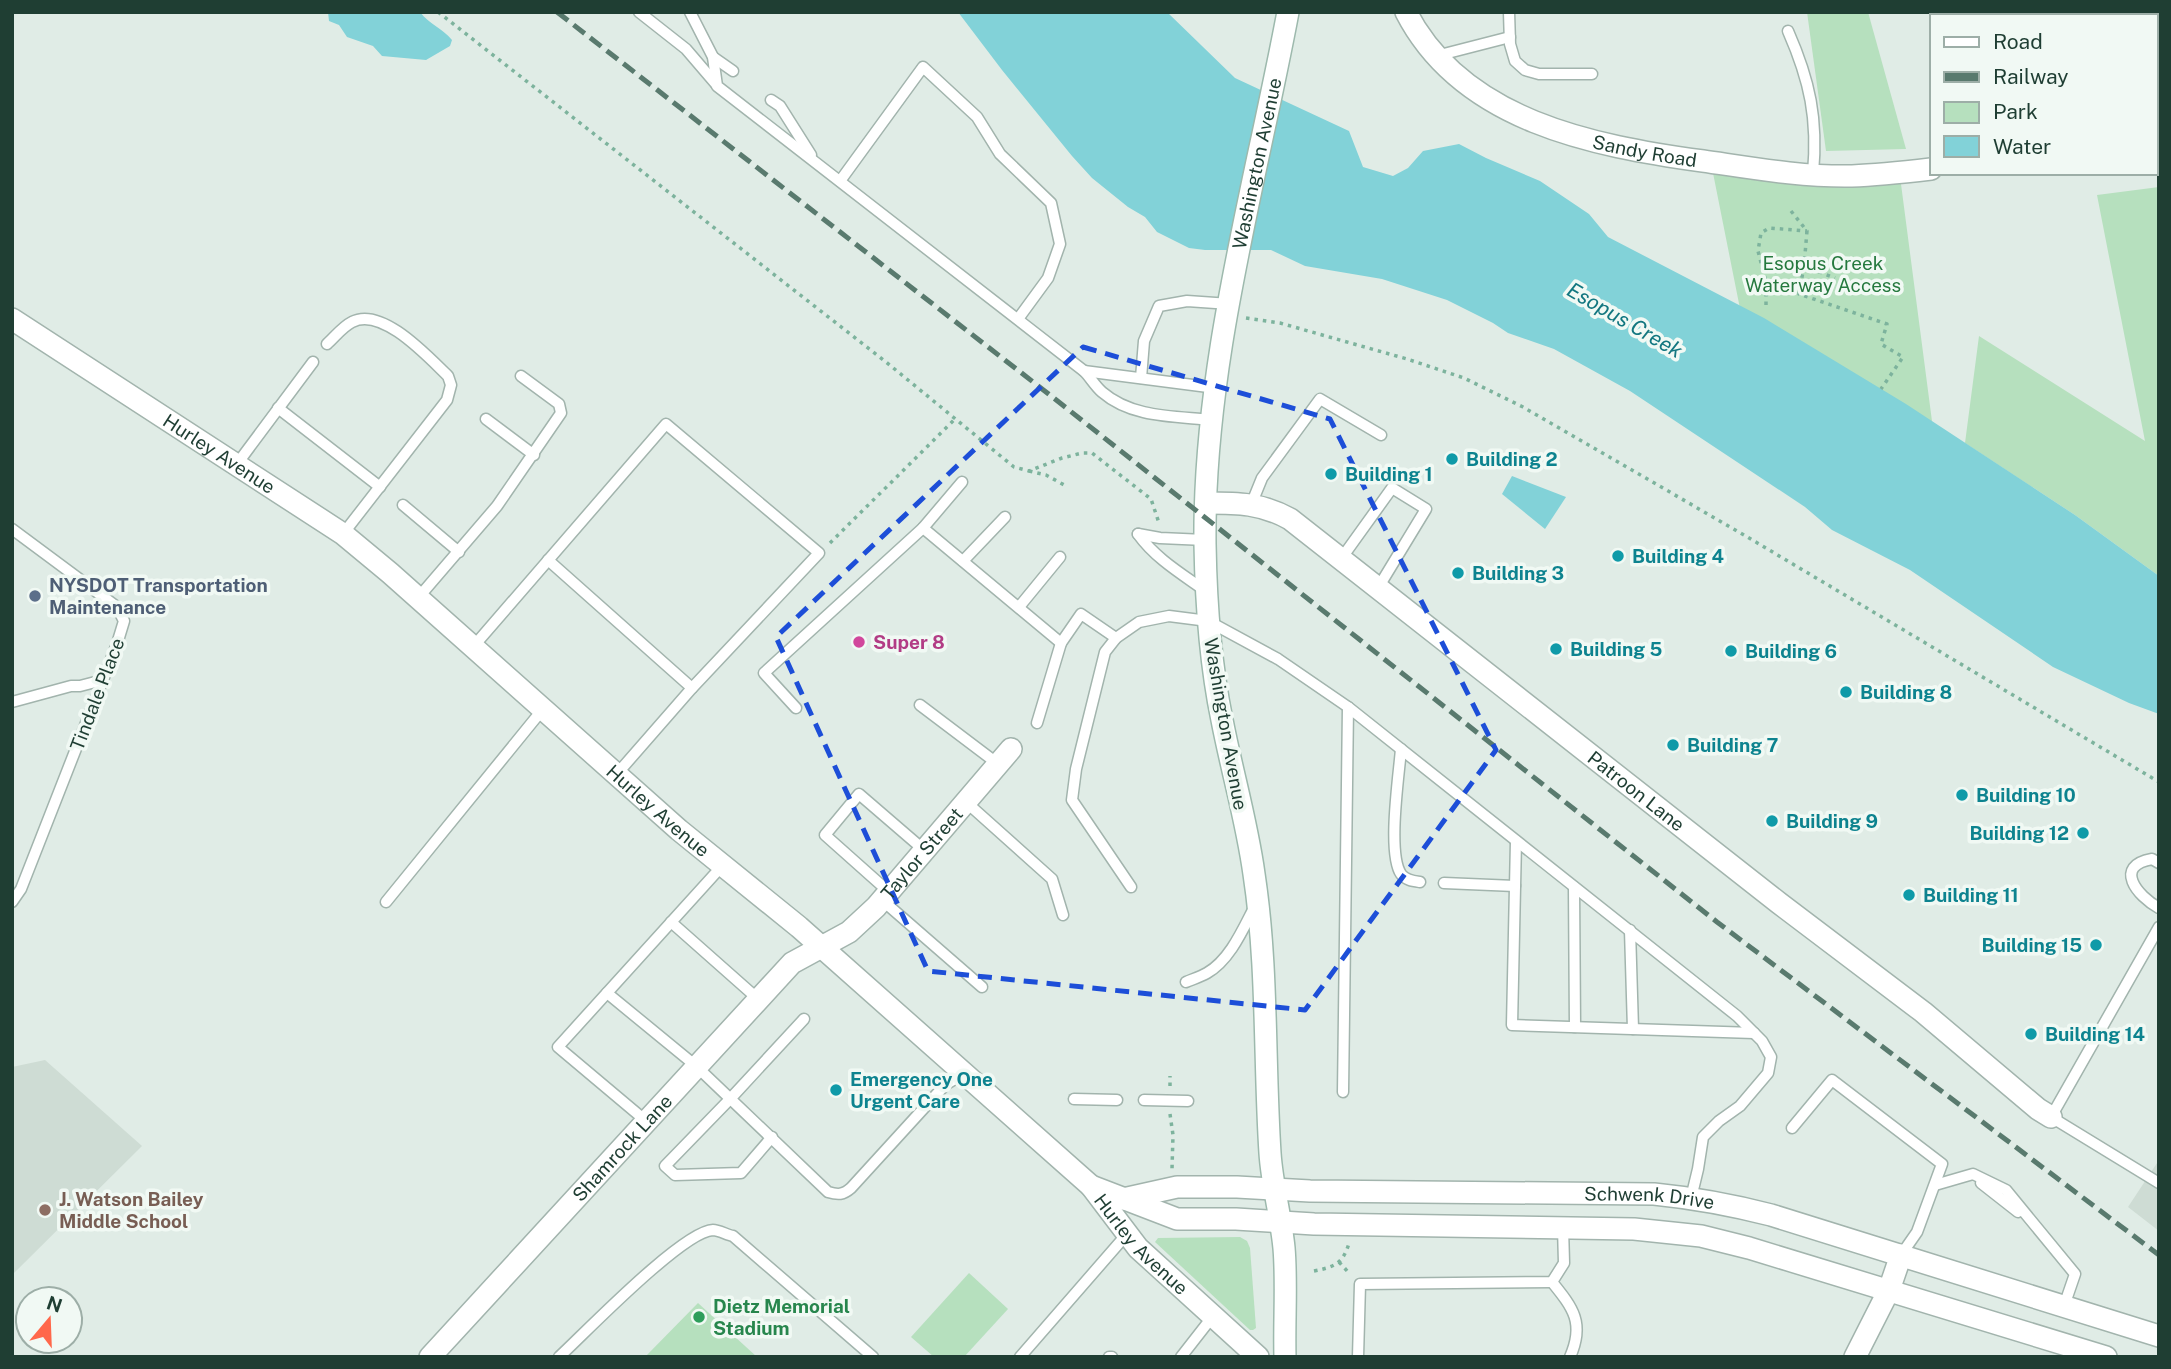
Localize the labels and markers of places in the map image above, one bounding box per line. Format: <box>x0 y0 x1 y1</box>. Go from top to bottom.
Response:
place label: Building 2 <box>1466 448 1558 470</box>
marker: Building 2 <box>1444 451 1460 467</box>
place label: Building 1 <box>1345 463 1433 485</box>
marker: Building 1 <box>1323 466 1339 482</box>
place label: Building 4 <box>1632 545 1724 567</box>
marker: Building 4 <box>1610 548 1626 564</box>
place label: Building 3 <box>1472 562 1564 584</box>
marker: Building 3 <box>1450 565 1466 581</box>
place label: NYSDOT Transportation Maintenance <box>49 574 268 618</box>
marker: NYSDOT Transportation Maintenance <box>27 588 43 604</box>
place label: Super 8 <box>873 631 945 653</box>
marker: Super 8 <box>851 634 867 650</box>
place label: Building 5 <box>1570 638 1662 660</box>
place label: Building 6 <box>1745 640 1837 662</box>
marker: Building 5 <box>1548 641 1564 657</box>
marker: Building 6 <box>1723 643 1739 659</box>
place label: Building 8 <box>1860 681 1952 703</box>
marker: Building 8 <box>1838 684 1854 700</box>
place label: Building 7 <box>1687 734 1778 756</box>
marker: Building 7 <box>1665 737 1681 753</box>
place label: Building 10 <box>1976 784 2076 806</box>
marker: Building 10 <box>1954 787 1970 803</box>
place label: Building 9 <box>1786 810 1878 832</box>
marker: Building 9 <box>1764 813 1780 829</box>
place label: Building 12 <box>1969 822 2069 844</box>
marker: Building 12 <box>2075 825 2091 841</box>
place label: Building 11 <box>1923 884 2019 906</box>
marker: Building 11 <box>1901 887 1917 903</box>
place label: Building 15 <box>1982 934 2082 956</box>
marker: Building 15 <box>2088 937 2104 953</box>
place label: Building 14 <box>2045 1023 2145 1045</box>
marker: Building 14 <box>2023 1026 2039 1042</box>
place label: Emergency One Urgent Care <box>850 1068 993 1112</box>
marker: Emergency One Urgent Care <box>828 1082 844 1098</box>
place label: J. Watson Bailey Middle School <box>59 1188 204 1232</box>
marker: J. Watson Bailey Middle School <box>37 1202 53 1218</box>
place label: Dietz Memorial Stadium <box>713 1295 850 1339</box>
marker: Dietz Memorial Stadium <box>691 1309 707 1325</box>

